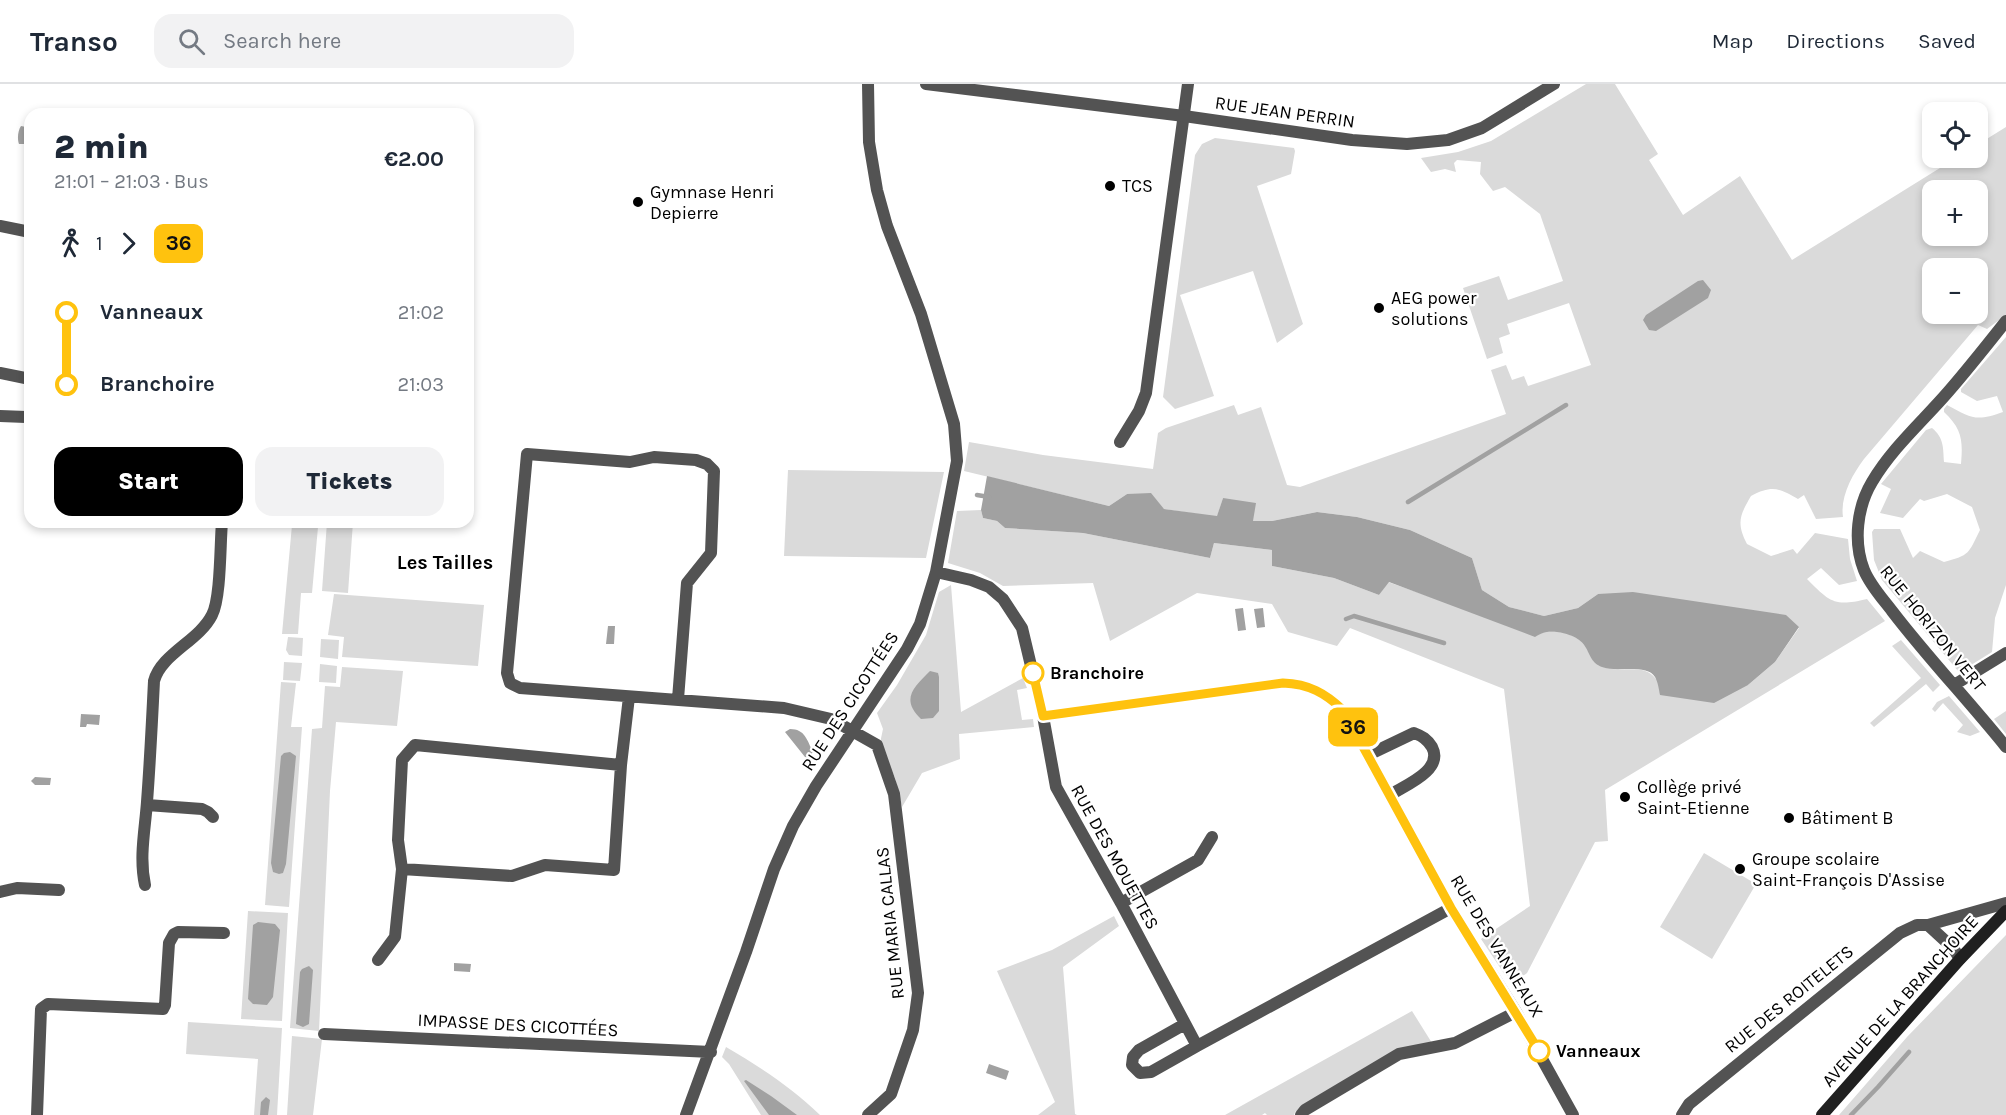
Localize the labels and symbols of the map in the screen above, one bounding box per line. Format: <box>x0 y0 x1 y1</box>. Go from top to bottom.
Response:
street label: RUE JEAN PERRIN <box>1214 91 1356 133</box>
place label: TCS <box>1122 175 1153 197</box>
marker: TCS <box>1103 179 1117 193</box>
place label: Gymnase Henri Depierre <box>650 181 775 224</box>
marker: Gymnase Henri Depierre <box>631 195 645 209</box>
place label: AEG power solutions <box>1391 287 1477 330</box>
marker: AEG power solutions <box>1372 301 1386 315</box>
district label: Les Tailles <box>397 551 493 574</box>
street label: RUE HORIZON VERT <box>1875 560 1991 696</box>
street label: RUE DES CICOTTÉES <box>796 626 903 775</box>
marker: Branchoire <box>1022 662 1044 684</box>
place label: Branchoire <box>1050 662 1144 684</box>
line badge: 36 <box>1326 708 1380 746</box>
place label: Collège privé Saint-Etienne <box>1637 776 1750 819</box>
street label: RUE DES MOUETTES <box>1066 781 1164 933</box>
marker: Collège privé Saint-Etienne <box>1618 790 1632 804</box>
place label: Bâtiment B <box>1801 807 1893 829</box>
marker: Bâtiment B <box>1782 811 1796 825</box>
street label: RUE MARIA CALLAS <box>871 846 909 1000</box>
place label: Groupe scolaire Saint-François D'Assise <box>1752 848 1945 891</box>
marker: Groupe scolaire Saint-François D'Assise <box>1733 862 1747 876</box>
street label: RUE DES VANNEAUX <box>1446 871 1548 1021</box>
street label: AVENUE DE LA BRANCHOIRE <box>1817 911 1983 1091</box>
street label: RUE DES ROITELETS <box>1720 940 1858 1058</box>
street label: IMPASSE DES CICOTTÉES <box>417 1008 619 1041</box>
marker: Vanneaux <box>1528 1040 1550 1062</box>
place label: Vanneaux <box>1556 1040 1640 1062</box>

